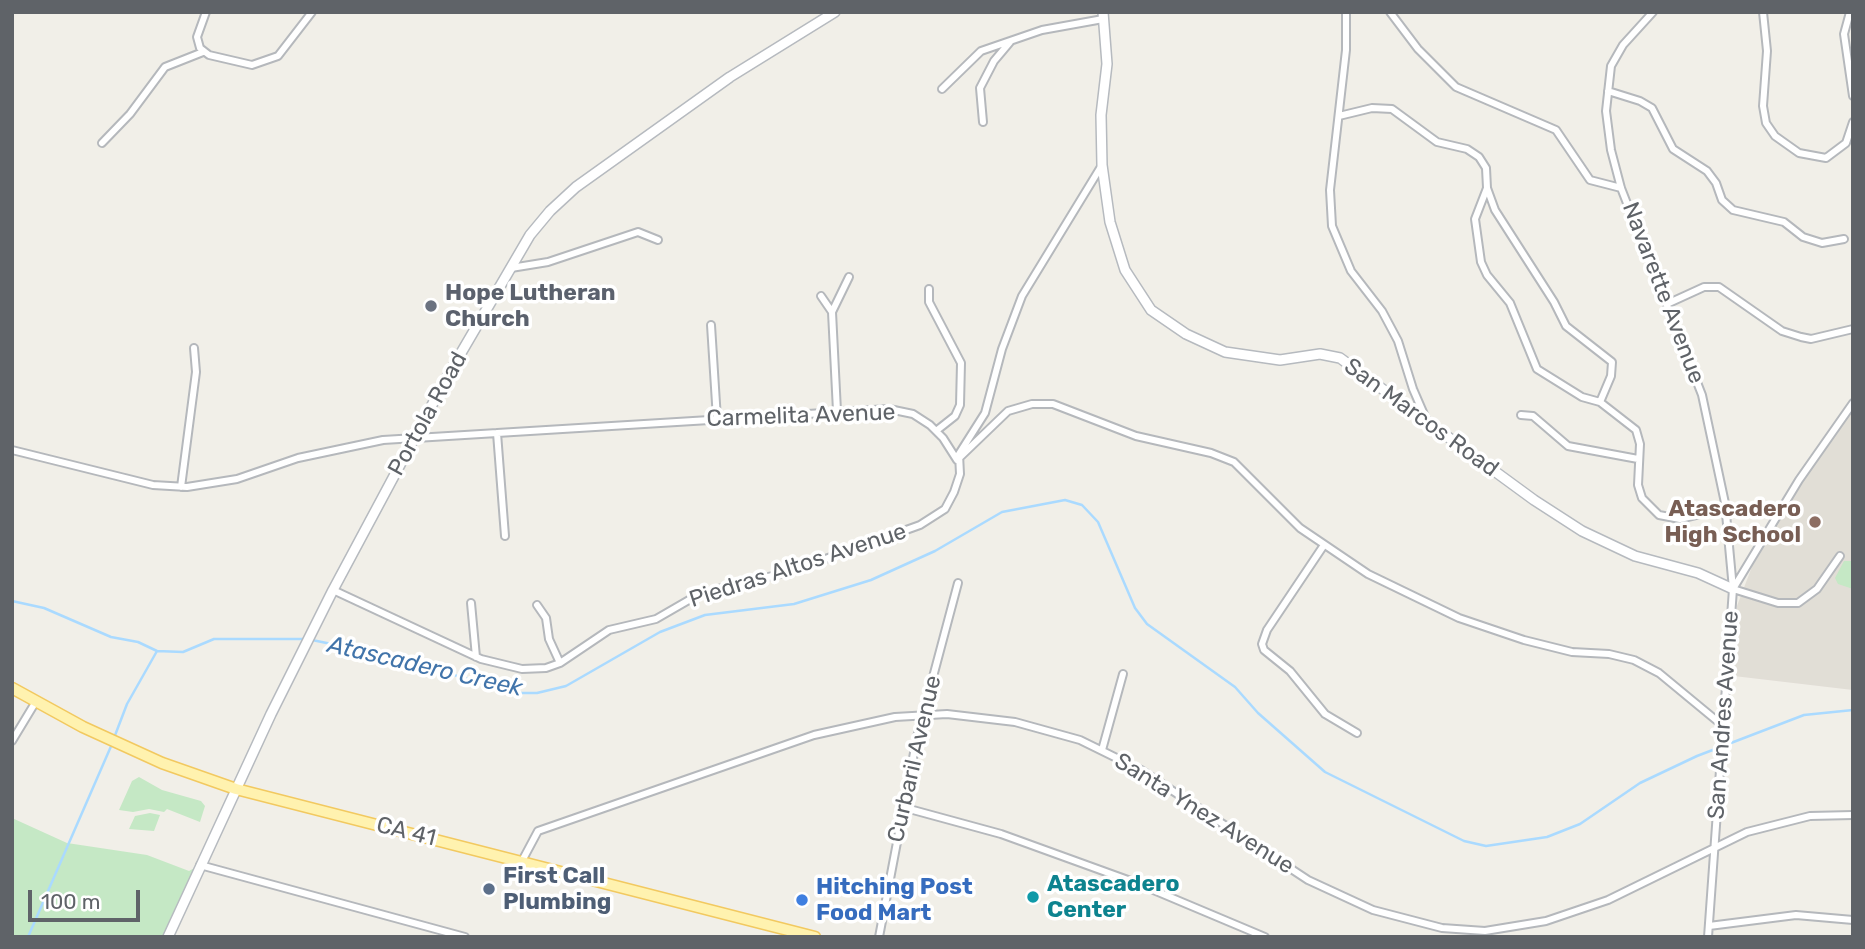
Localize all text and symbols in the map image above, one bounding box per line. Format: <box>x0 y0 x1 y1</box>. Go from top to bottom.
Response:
street label: Navarette Avenue <box>1616 199 1710 387</box>
place label: Hope Lutheran Church <box>445 279 616 333</box>
marker: Hope Lutheran Church <box>423 298 439 314</box>
street label: Portola Road <box>383 347 473 481</box>
street label: San Marcos Road <box>1339 353 1503 483</box>
street label: Carmelita Avenue <box>706 399 896 433</box>
place label: Atascadero High School <box>1664 495 1801 549</box>
marker: Atascadero High School <box>1807 514 1823 530</box>
street label: Piedras Altos Avenue <box>686 518 910 614</box>
street label: San Andres Avenue <box>1703 610 1745 820</box>
water label: Atascadero Creek <box>325 631 525 703</box>
street label: Curbaril Avenue <box>882 673 948 845</box>
street label: Santa Ynez Avenue <box>1109 748 1299 880</box>
street label: CA 41 <box>374 811 438 853</box>
place label: First Call Plumbing <box>503 862 611 916</box>
place label: Atascadero Center <box>1047 870 1179 924</box>
place label: Hitching Post Food Mart <box>816 873 973 927</box>
scale bar <box>32 876 144 920</box>
marker: First Call Plumbing <box>481 881 497 897</box>
text: 100 m <box>41 889 100 914</box>
marker: Atascadero Center <box>1025 889 1041 905</box>
marker: Hitching Post Food Mart <box>794 892 810 908</box>

